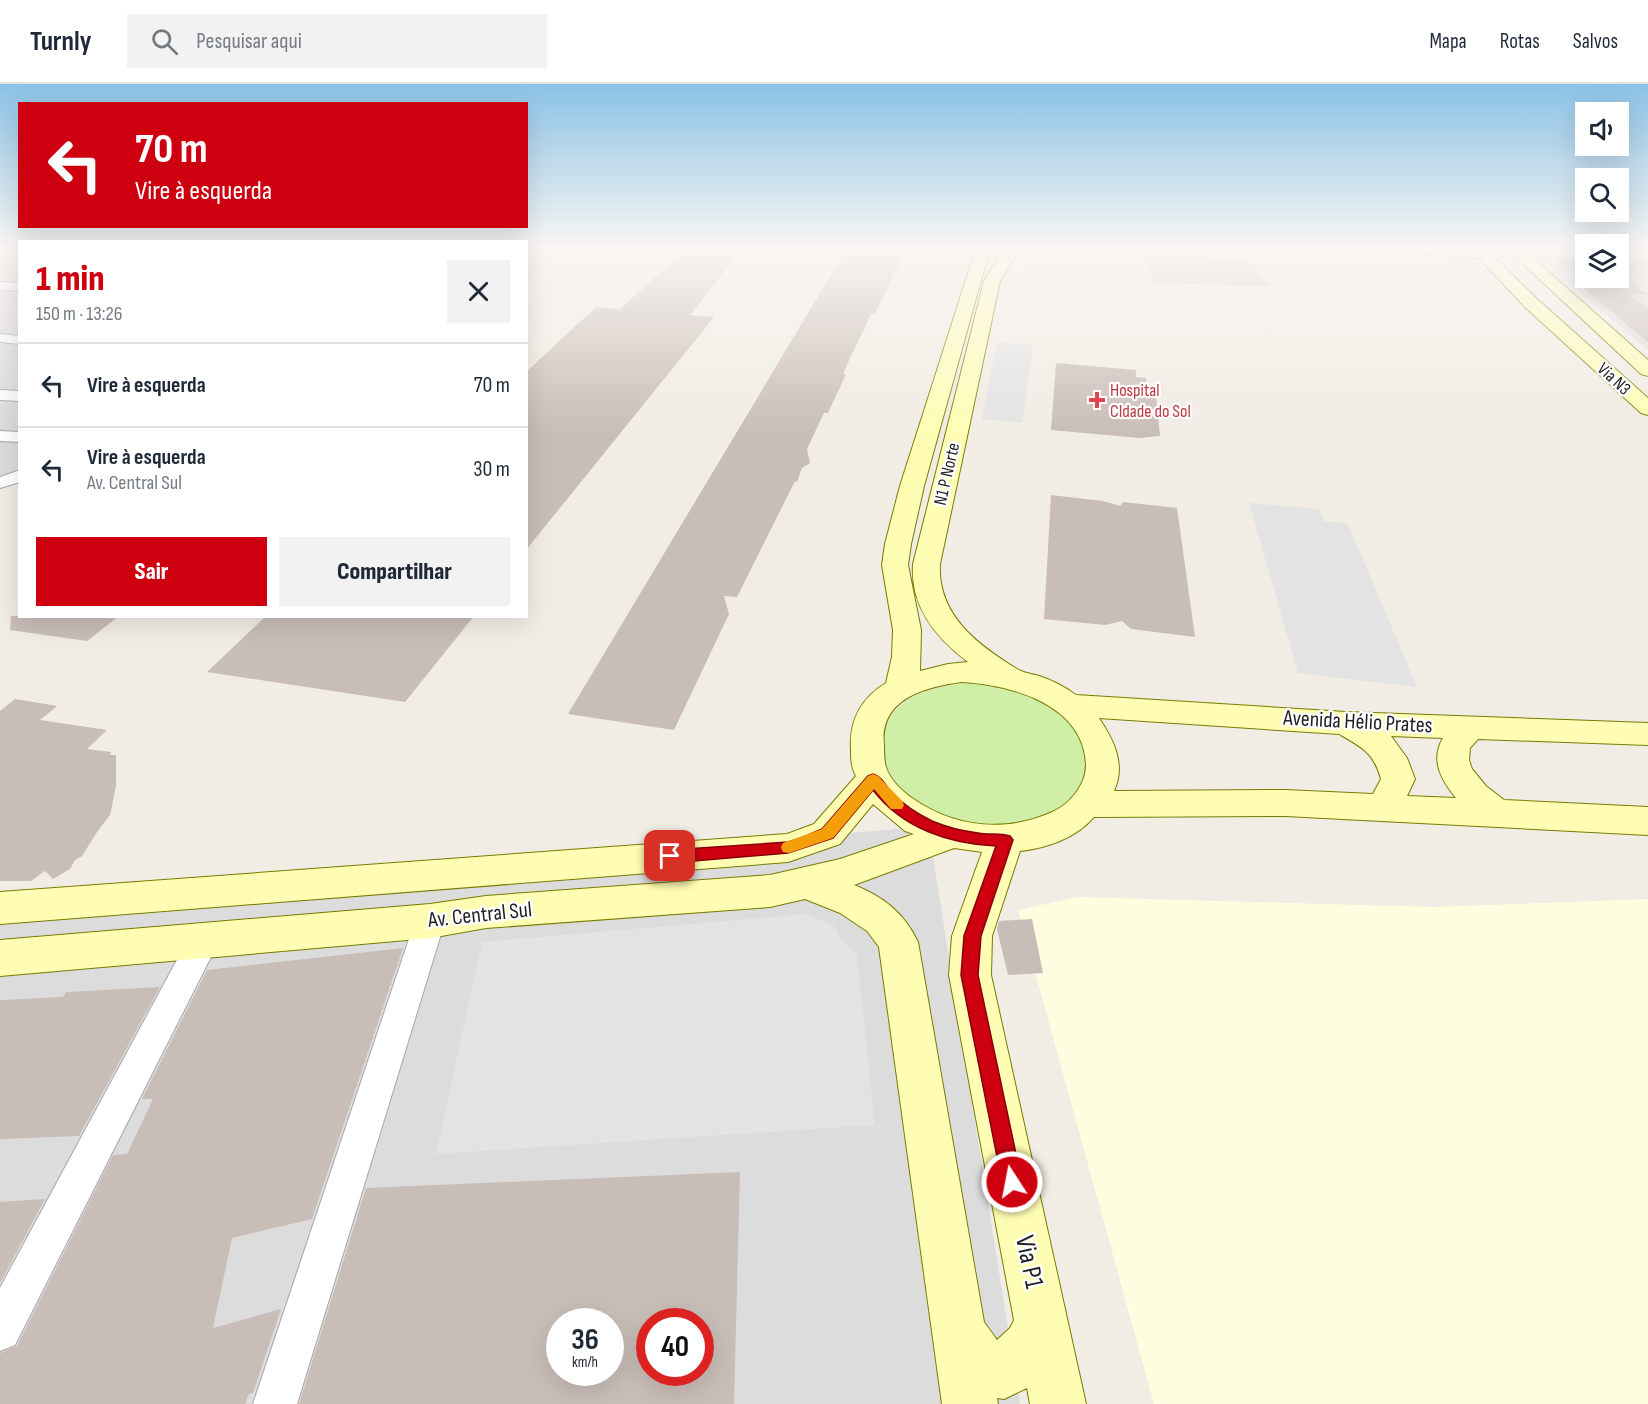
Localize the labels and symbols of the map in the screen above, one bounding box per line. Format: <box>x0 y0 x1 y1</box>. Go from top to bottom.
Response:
street label: Via N3 <box>1593 358 1635 400</box>
place label: Hospital CIdade do Sol <box>1110 380 1191 422</box>
marker: Hospital CIdade do Sol <box>1088 391 1106 409</box>
street label: N1 P Norte <box>930 441 964 507</box>
street label: Avenida Hélio Prates <box>1282 705 1433 739</box>
pin <box>644 830 695 881</box>
street label: Av. Central Sul <box>426 896 533 934</box>
position arrow <box>980 1150 1044 1214</box>
street label: Via P1 <box>1008 1233 1050 1292</box>
speed limit sign: 40 <box>636 1308 714 1386</box>

